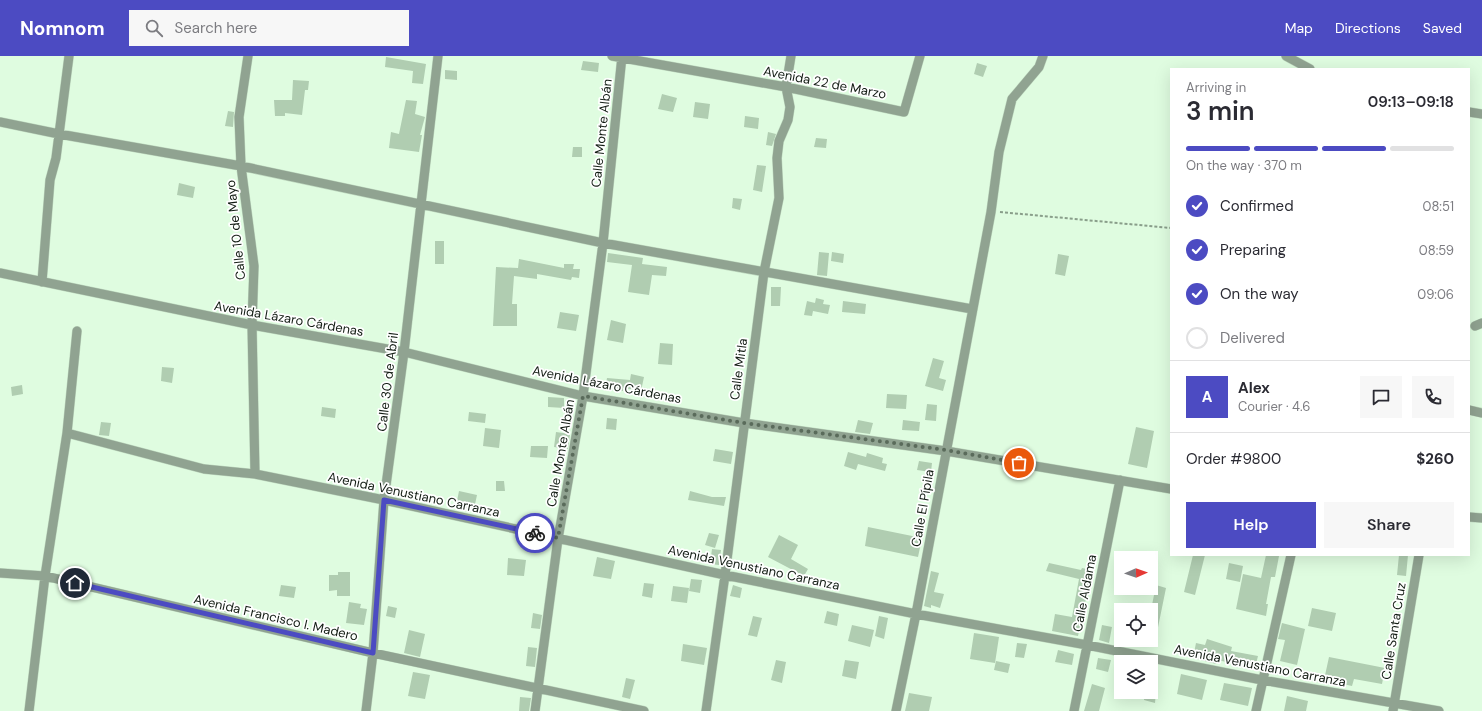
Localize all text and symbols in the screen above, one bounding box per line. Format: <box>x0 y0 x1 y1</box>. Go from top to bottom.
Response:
search box <box>129 10 409 46</box>
text: Nomnom <box>20 16 105 41</box>
icon: search <box>143 17 165 39</box>
text: Search here <box>175 18 257 38</box>
text: Map <box>1285 19 1313 37</box>
text: Directions <box>1335 19 1401 37</box>
text: Saved <box>1423 19 1462 37</box>
street label: Avenida 22 de Marzo <box>762 62 888 103</box>
street label: Calle Monte Albán <box>587 78 616 188</box>
text: Arriving in <box>1186 79 1246 96</box>
text: 09:13–09:18 <box>1368 92 1454 112</box>
text: 3 min <box>1186 94 1255 128</box>
text: On the way · 370 m <box>1186 157 1302 174</box>
street label: Calle 10 de Mayo <box>222 179 249 281</box>
icon: check <box>1186 195 1208 217</box>
text: Confirmed <box>1220 196 1294 216</box>
text: 08:51 <box>1423 198 1454 215</box>
icon: check <box>1186 239 1208 261</box>
text: Preparing <box>1220 240 1286 260</box>
text: 08:59 <box>1419 242 1454 259</box>
icon: check <box>1186 283 1208 305</box>
text: On the way <box>1220 284 1299 304</box>
text: 09:06 <box>1417 286 1454 303</box>
street label: Avenida Lázaro Cárdenas <box>213 297 365 340</box>
text: Delivered <box>1220 328 1285 348</box>
street label: Calle 30 de Abril <box>373 332 402 433</box>
street label: Calle Mitla <box>726 337 751 401</box>
street label: Avenida Lázaro Cárdenas <box>531 362 683 407</box>
button: chat <box>1360 376 1402 418</box>
button: phone <box>1412 376 1454 418</box>
text: Alex <box>1238 378 1270 398</box>
text: A <box>1202 387 1212 407</box>
street label: Calle Monte Albán <box>543 398 578 508</box>
text: Courier · 4.6 <box>1238 398 1310 415</box>
pin <box>1002 446 1036 480</box>
text: Order #9800 <box>1186 449 1281 469</box>
text: $260 <box>1416 449 1454 469</box>
icon: bag <box>1008 452 1030 474</box>
street label: Avenida Venustiano Carranza <box>327 468 501 521</box>
street label: Calle El Pípila <box>907 468 938 548</box>
button: Help <box>1186 502 1316 548</box>
button: Share <box>1324 502 1454 548</box>
courier <box>515 513 555 553</box>
icon: bike <box>524 522 546 544</box>
street label: Avenida Venustiano Carranza <box>667 541 841 594</box>
north arrow <box>1114 551 1158 595</box>
map controls <box>1114 551 1158 699</box>
street label: Calle Aldama <box>1069 553 1100 633</box>
pin <box>58 566 92 600</box>
icon: home <box>64 572 86 594</box>
street label: Calle Santa Cruz <box>1377 581 1410 681</box>
street label: Avenida Francisco I. Madero <box>192 590 360 645</box>
button: locate <box>1114 603 1158 647</box>
street label: Avenida Venustiano Carranza <box>1172 640 1347 691</box>
button: layers <box>1114 655 1158 699</box>

